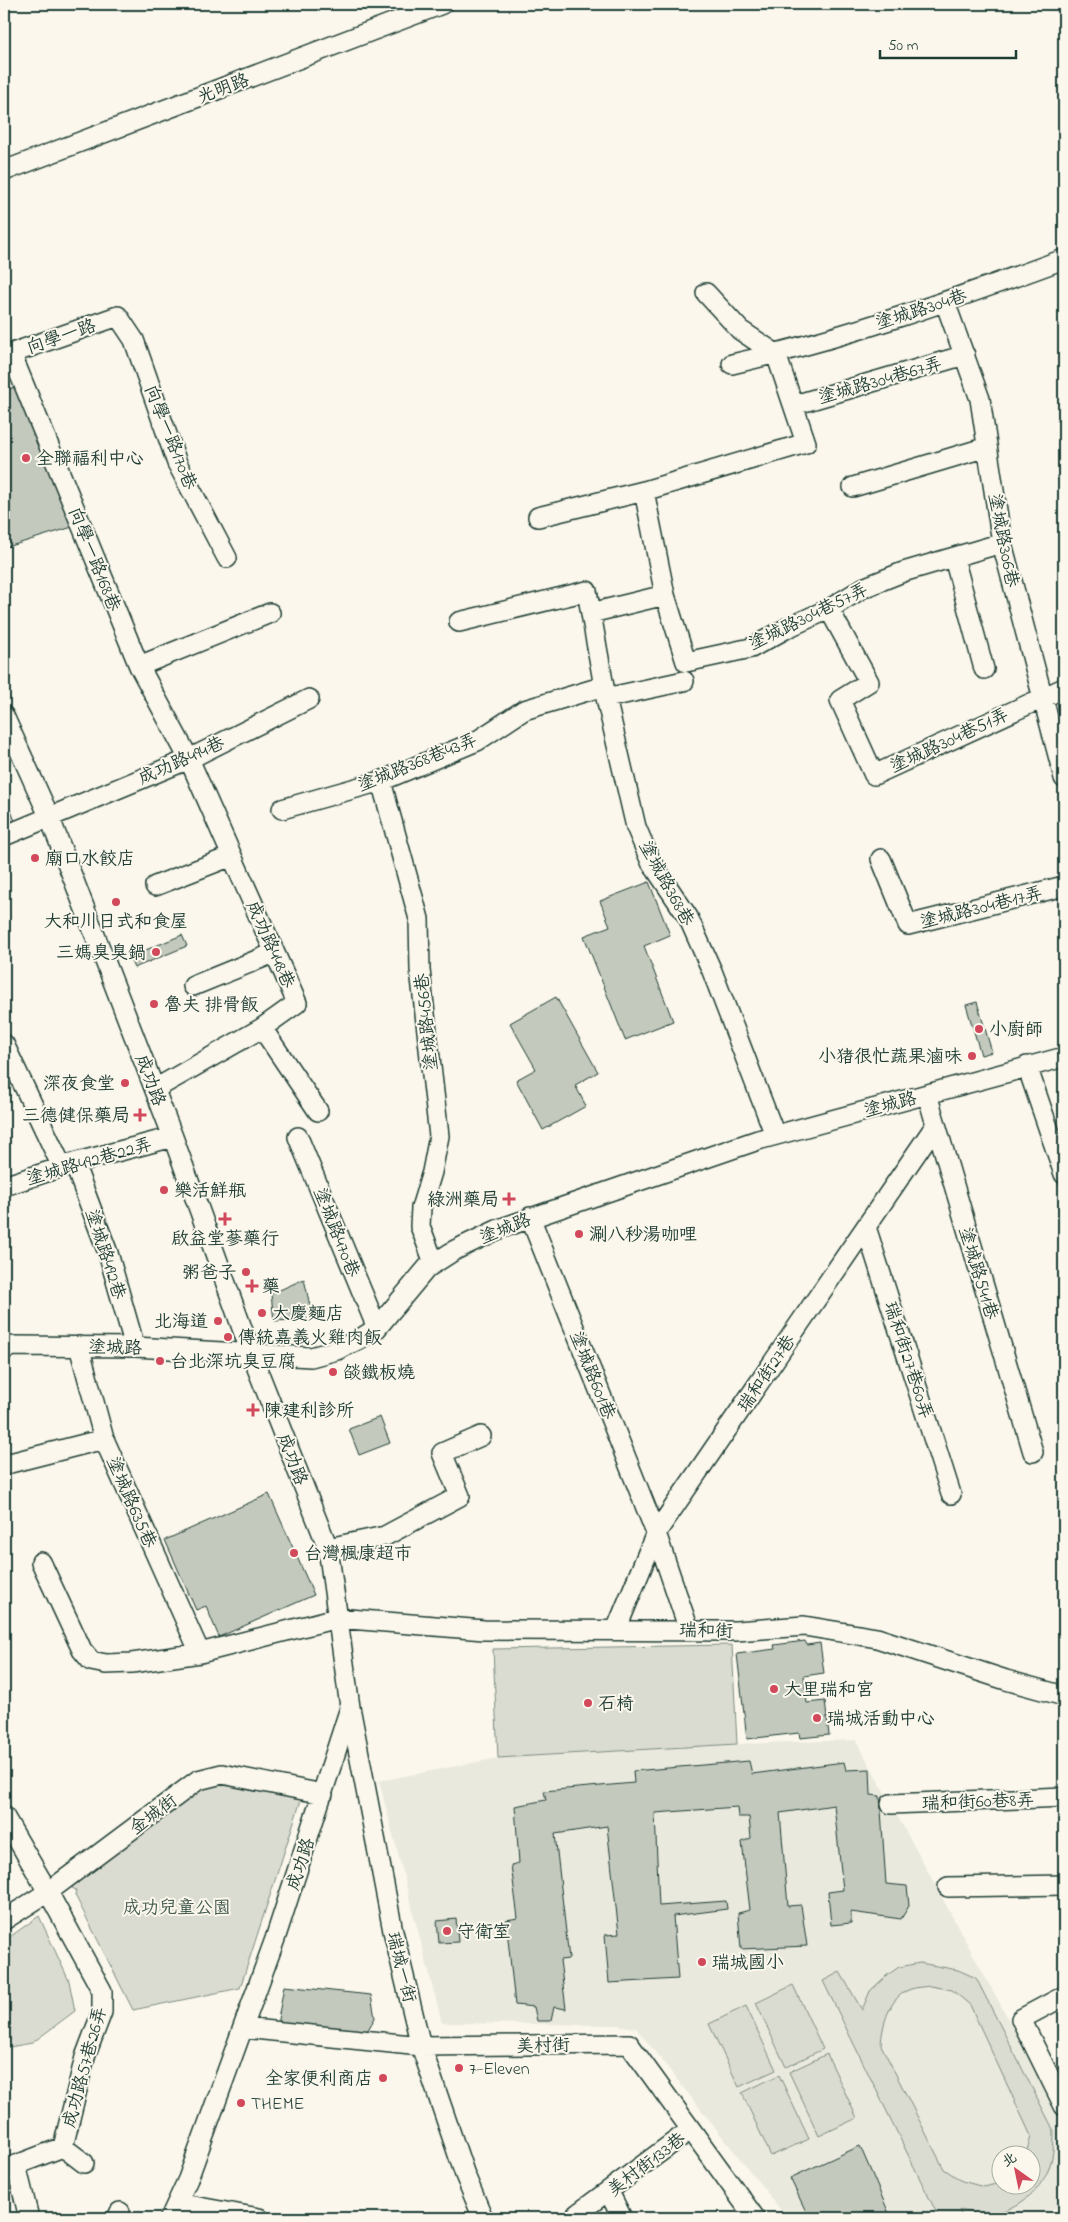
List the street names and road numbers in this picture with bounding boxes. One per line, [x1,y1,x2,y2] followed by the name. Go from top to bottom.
[194,68,254,112] street label: 光明路
[873,284,971,338] street label: 塗城路304巷
[23,314,100,362] street label: 向學一路
[815,352,946,412] street label: 塗城路304巷67弄
[136,381,202,494] street label: 向學一路170巷
[980,491,1024,590] street label: 塗城路306巷
[60,504,126,616] street label: 向學一路168巷
[745,578,873,658] street label: 塗城路304巷57弄
[886,703,1014,781] street label: 塗城路304巷51弄
[354,728,481,800] street label: 塗城路368巷43弄
[134,731,229,792] street label: 成功路494巷
[631,837,699,931] street label: 塗城路368巷
[917,881,1046,937] street label: 塗城路304巷17弄
[238,897,300,993] street label: 成功路448巷
[410,972,446,1072] street label: 塗城路456巷
[127,1051,171,1111] street label: 成功路
[861,1086,920,1125] street label: 塗城路
[24,1133,155,1193] street label: 塗城路492巷22弄
[305,1184,365,1281] street label: 塗城路470巷
[77,1206,131,1303] street label: 塗城路492巷
[476,1208,536,1252] street label: 塗城路
[951,1224,1003,1323] street label: 塗城路541巷
[876,1299,938,1423] street label: 瑞和街27巷60弄
[562,1328,621,1424] street label: 塗城路601巷
[732,1330,803,1418] street label: 瑞和街27巷
[88,1336,142,1362] street label: 塗城路
[269,1430,313,1490] street label: 成功路
[98,1453,162,1553] street label: 塗城路635巷
[679,1619,733,1645] street label: 瑞和街
[921,1788,1035,1818] street label: 瑞和街60巷8弄
[125,1789,184,1842] street label: 金城街
[281,1835,323,1894] street label: 成功路
[379,1929,421,2006] street label: 瑞城一街
[57,2004,115,2131] street label: 成功路57巷26弄
[516,2034,570,2060] street label: 美村街
[602,2127,692,2204] street label: 美村街133巷

